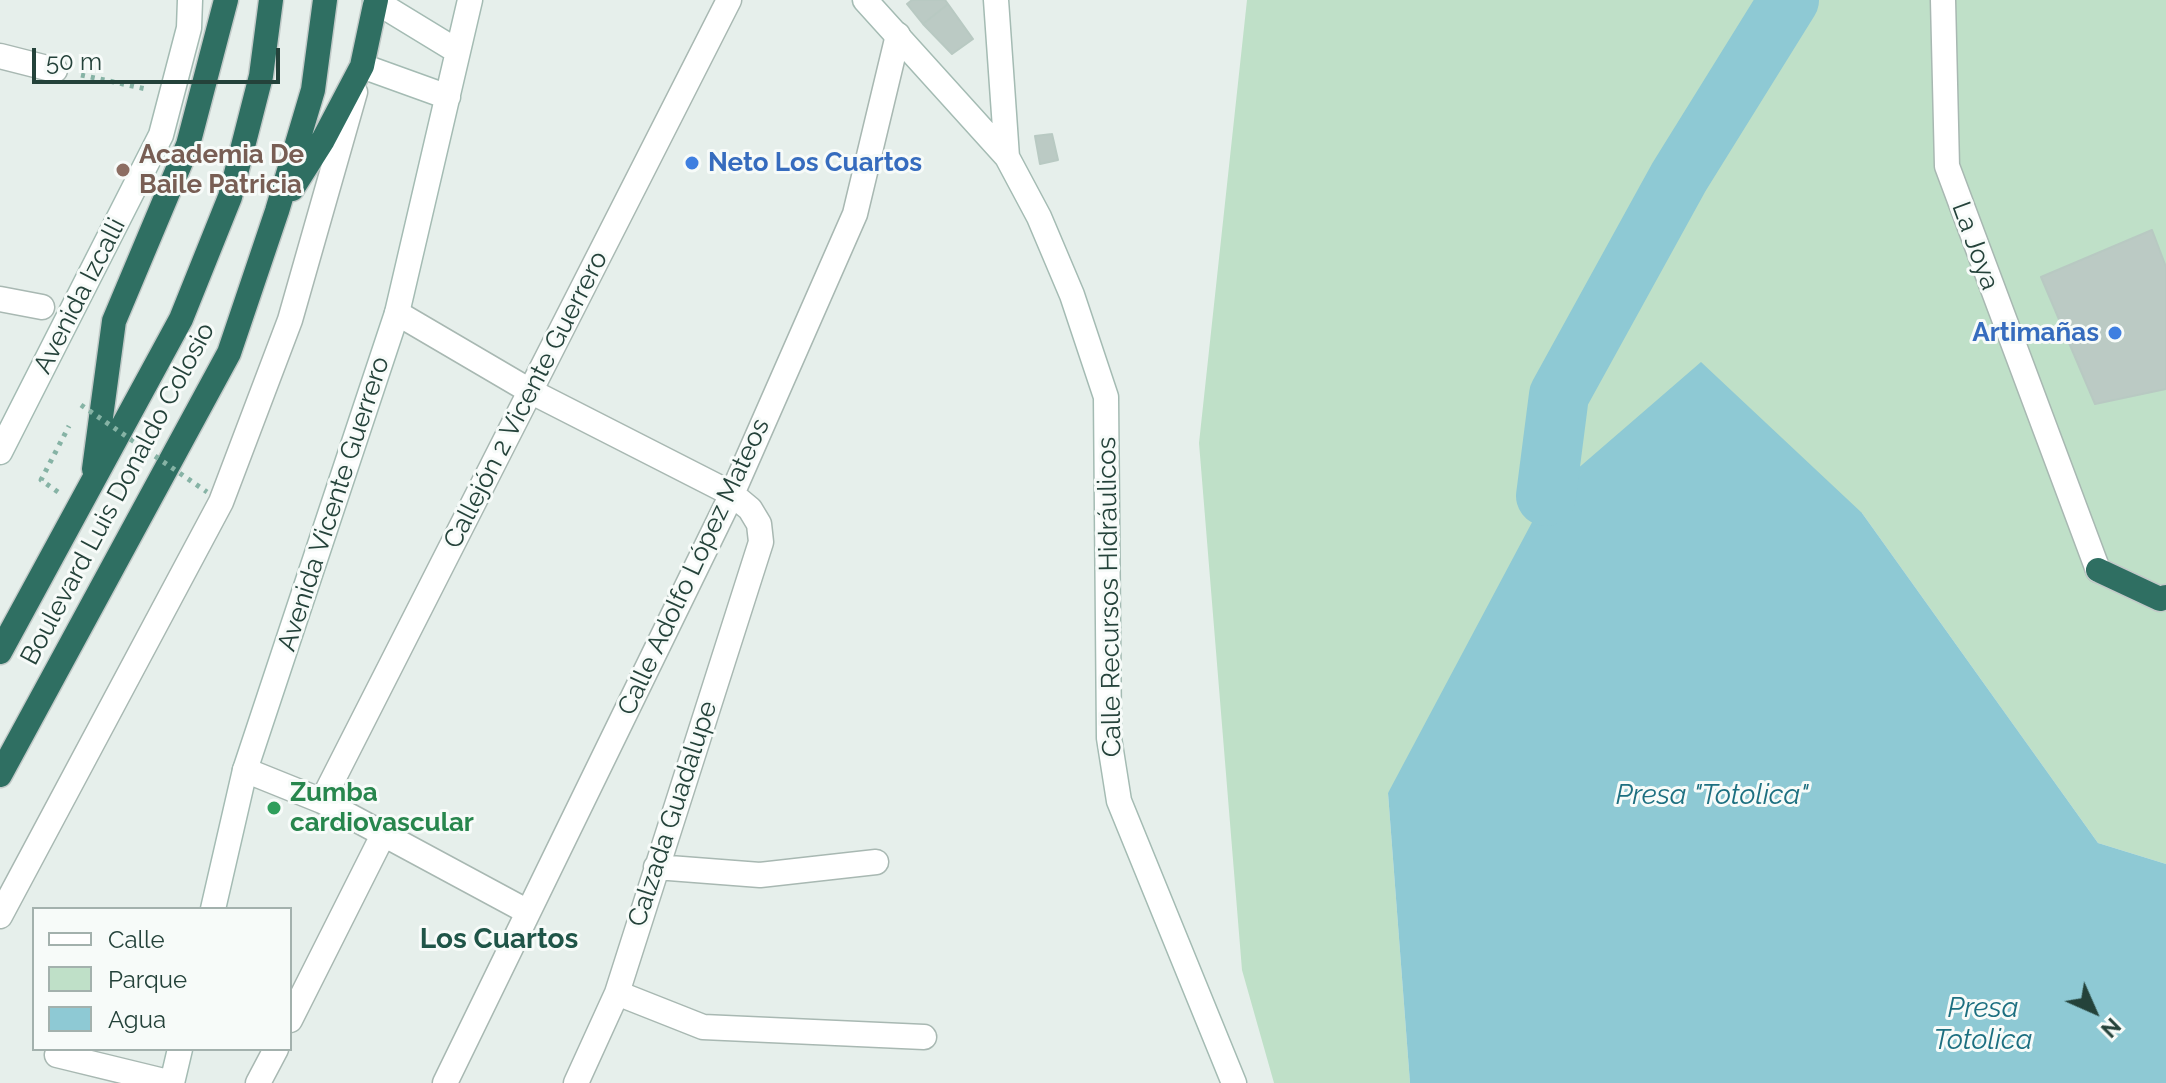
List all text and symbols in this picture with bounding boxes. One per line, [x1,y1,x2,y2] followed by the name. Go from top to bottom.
[36,32,284,82] scale bar
[46,47,102,76] text: 50 m
[139,139,304,200] place label: Academia De Baile Patricia
[708,147,922,179] place label: Neto Los Cuartos
[683,154,701,172] marker: Neto Los Cuartos
[114,161,132,179] marker: Academia De Baile Patricia
[1945,198,2005,294] street label: La Joya
[27,213,133,379] street label: Avenida Izcalli
[437,246,615,554] street label: Callejón 2 Vicente Guerrero
[1972,317,2099,349] place label: Artimañas
[14,318,222,670] street label: Boulevard Luis Donaldo Colosio
[2106,324,2124,342] marker: Artimañas
[272,353,396,655] street label: Avenida Vicente Guerrero
[611,414,777,720] street label: Calle Adolfo López Mateos
[1092,436,1128,758] street label: Calle Recursos Hidráulicos
[622,697,724,931] street label: Calzada Guadalupe
[290,777,474,838] place label: Zumba cardiovascular
[1616,779,1808,813] water label: Presa "Totolica"
[265,799,283,817] marker: Zumba cardiovascular
[32,907,292,1051] legend
[420,923,578,957] district label: Los Cuartos
[108,925,165,954] text: Calle
[108,965,187,994] text: Parque
[2054,971,2134,1051] north arrow
[1934,992,2032,1058] water label: Presa Totolica
[108,1005,166,1034] text: Agua
[2096,1013,2126,1043] text: N

